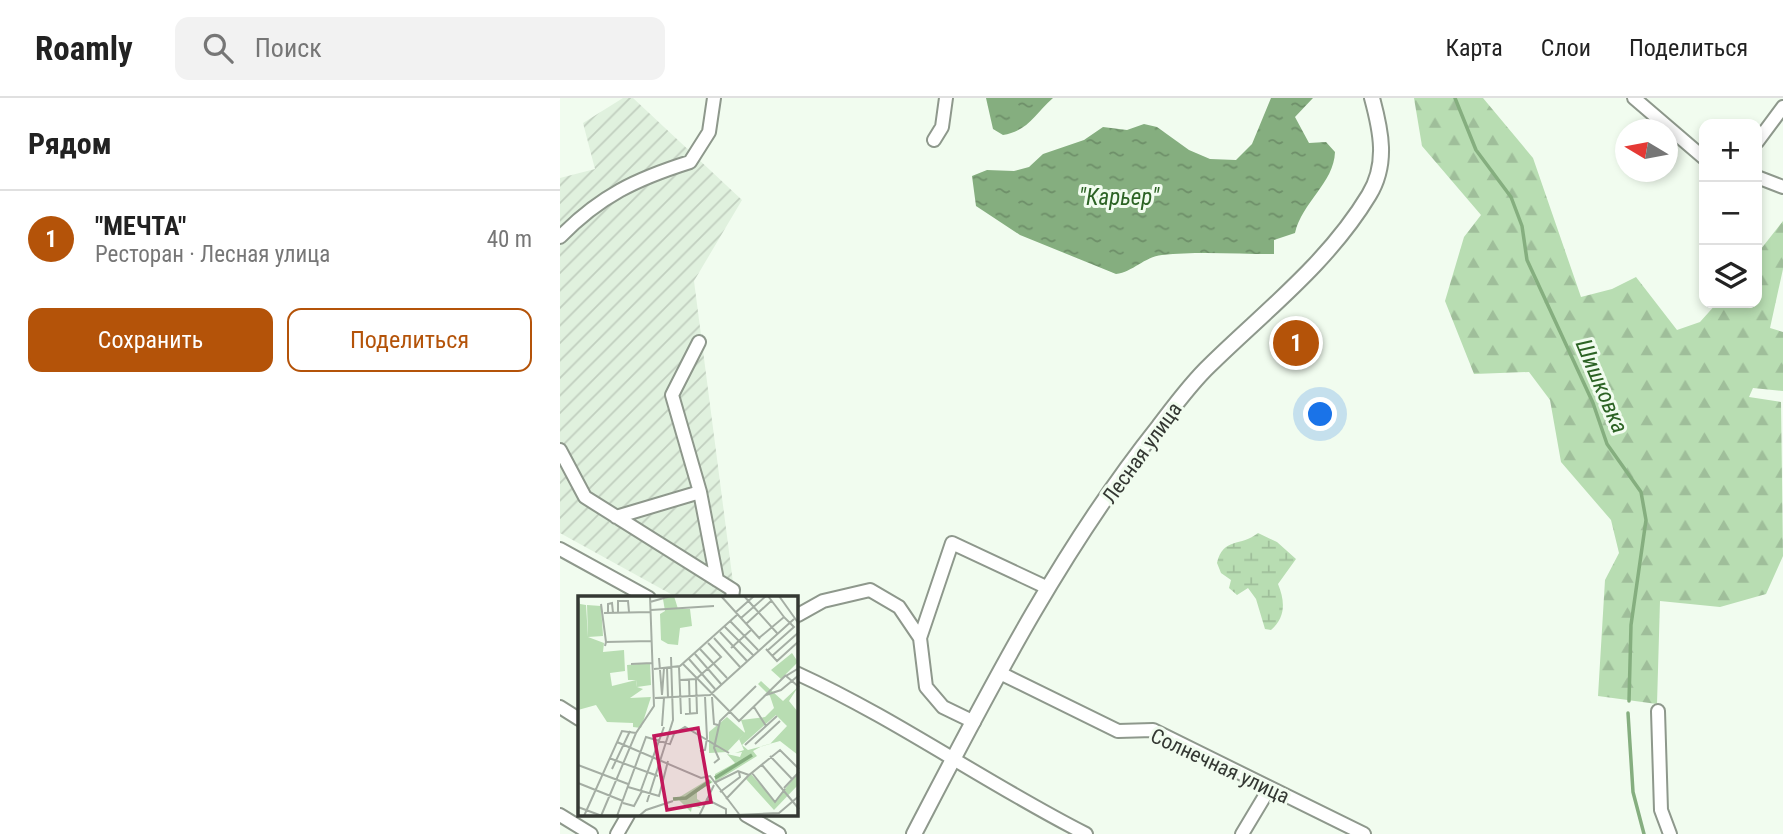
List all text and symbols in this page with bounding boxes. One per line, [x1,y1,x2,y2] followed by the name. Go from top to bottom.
[175,17,665,80] search box
[35,29,133,68] text: Roamly
[199,29,237,67] icon: search
[255,33,322,63] text: Поиск
[1445,34,1503,62] text: Карта
[1541,34,1591,62] text: Слои
[1629,34,1748,62] text: Поделиться
[1615,119,1678,182] north arrow
[1699,119,1762,308] map controls
[1699,119,1762,182] button: +
[28,126,112,161] text: Рядом
[1699,182,1762,245] button: −
[1079,184,1160,211] water label: "Карьер"
[95,211,186,241] text: "МЕЧТА"
[45,226,57,253] text: 1
[487,226,532,253] text: 40 m
[95,241,330,268] text: Ресторан · Лесная улица
[1699,245,1762,308] button: layers
[28,308,273,372] button: Сохранить
[287,308,532,372] button: Поделиться
[1273,317,1319,369] pin: 1
[1570,335,1633,437] water label: Шишковка
[1303,397,1337,431] your location
[1097,398,1187,508] street label: Лесная улица
[578,596,798,816] inset map
[1147,723,1293,809] street label: Солнечная улица

